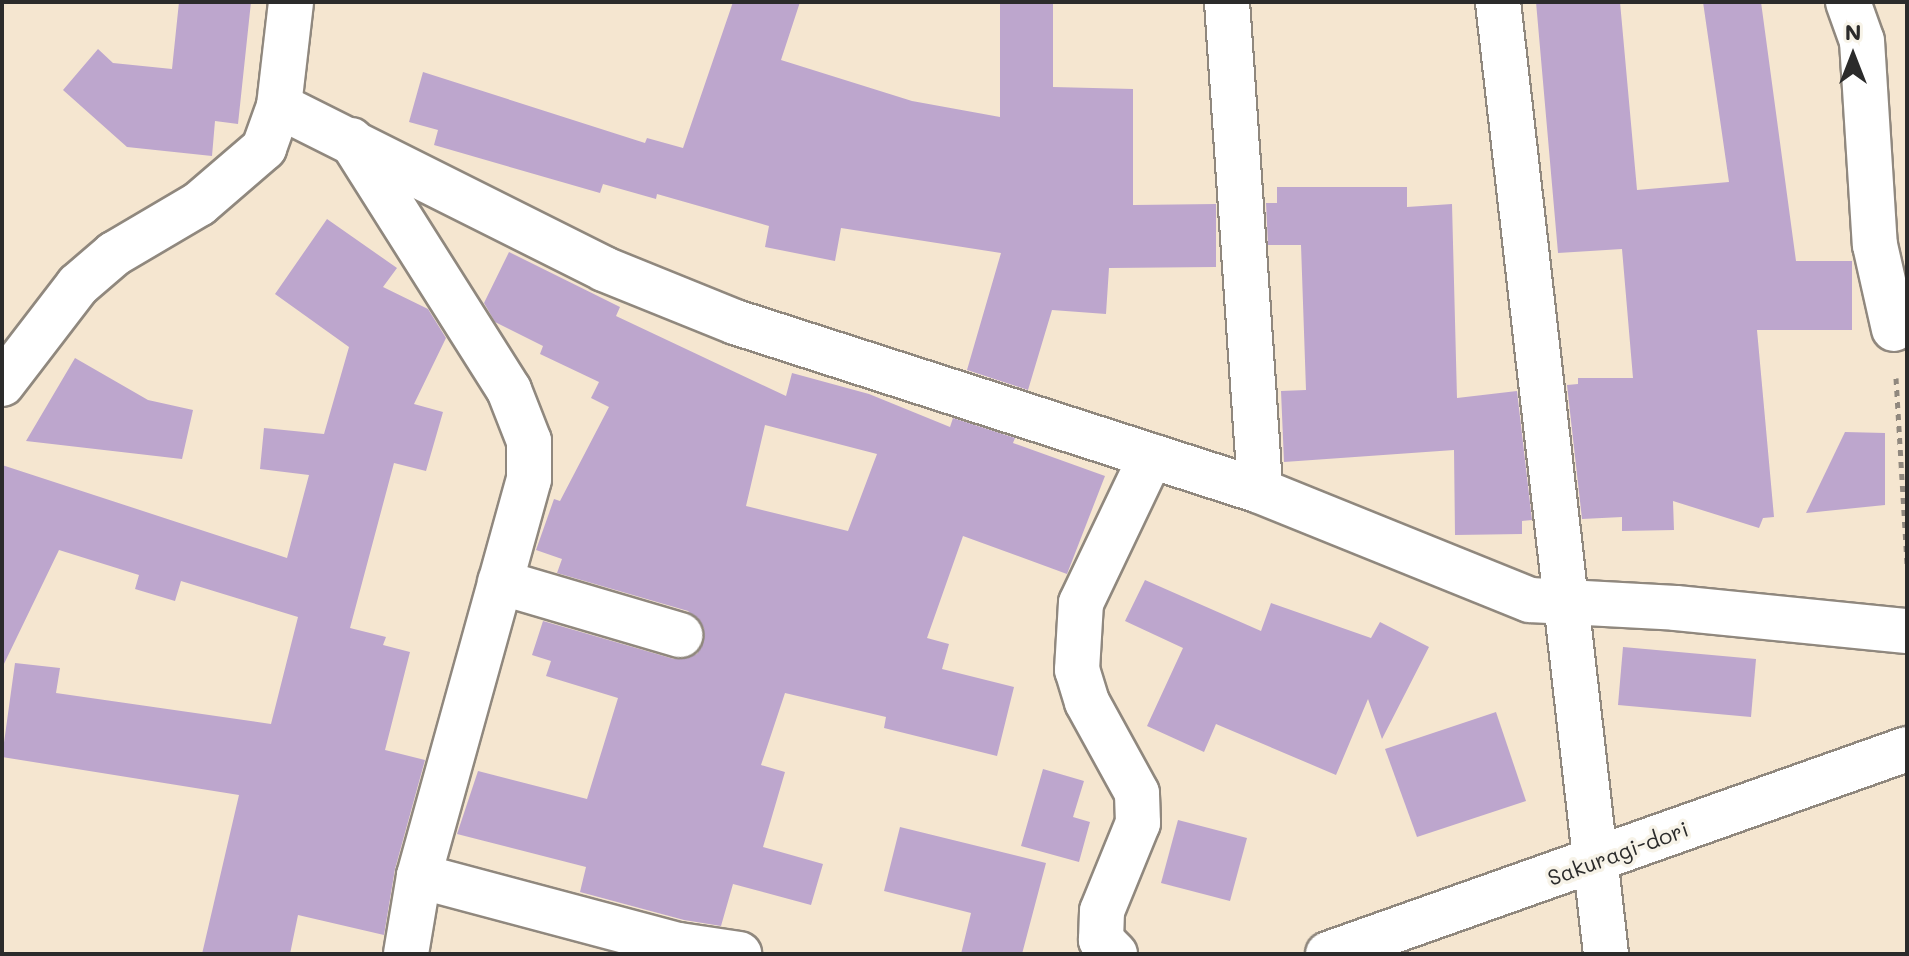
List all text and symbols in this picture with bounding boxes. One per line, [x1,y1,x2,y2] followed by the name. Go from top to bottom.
[1813,16,1893,96] north arrow
[1845,17,1861,46] text: N
[1544,815,1692,891] street label: Sakuragi-dori

